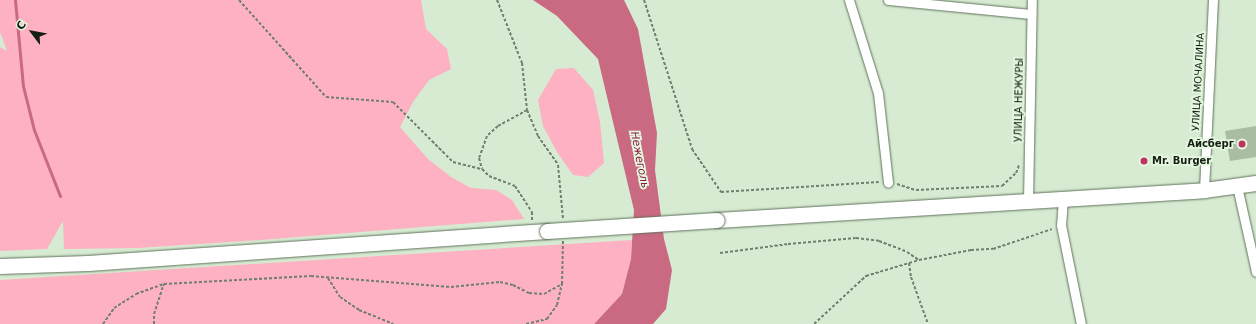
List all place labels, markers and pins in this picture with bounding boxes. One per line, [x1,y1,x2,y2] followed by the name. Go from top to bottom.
[1187,138,1234,150] place label: Айсберг
[1237,139,1247,149] marker: Айсберг
[1152,155,1211,167] place label: Mr. Burger
[1139,156,1149,166] marker: Mr. Burger

